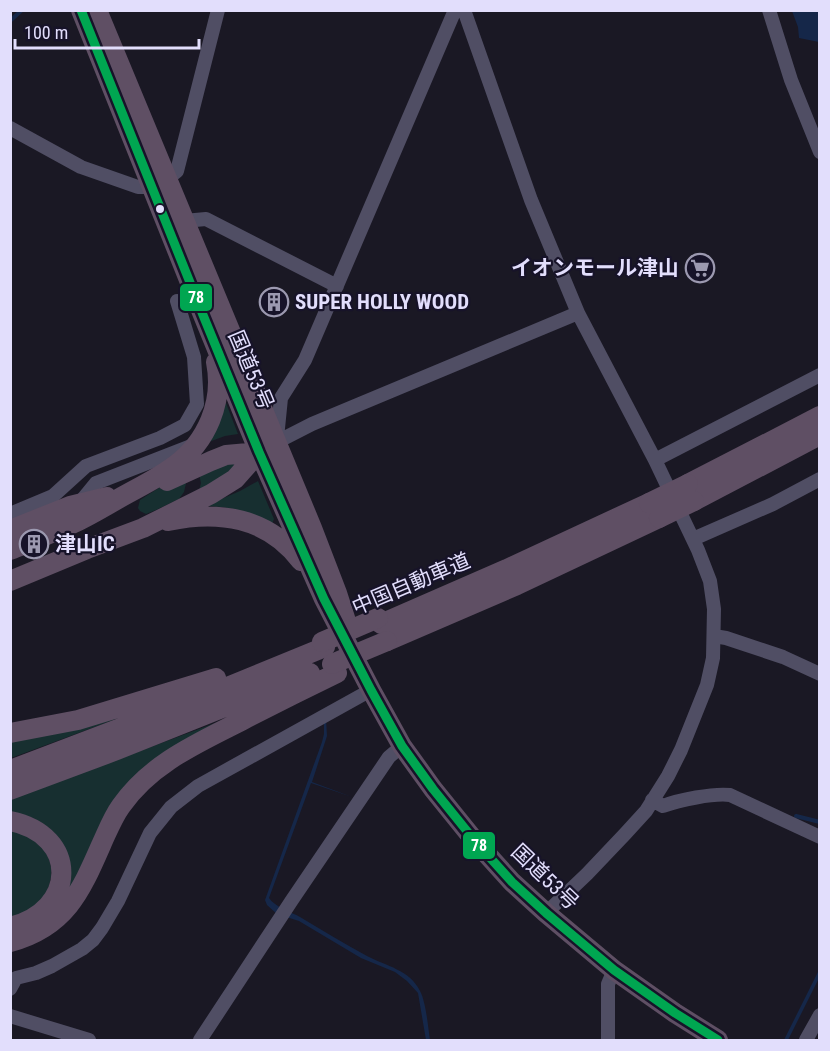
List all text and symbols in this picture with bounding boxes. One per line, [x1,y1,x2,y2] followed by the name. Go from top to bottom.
[15,12,200,50] scale bar
[24,22,68,43] text: 100 m
[154,203,166,215] unlabelled marker
[684,252,716,284] supermarket icon: イオンモール津山
[511,256,679,280] place label: イオンモール津山
[179,283,213,312] line badge: 78
[258,286,290,318] building icon: SUPER HOLLY WOOD
[188,288,204,307] text: 78
[295,290,469,314] place label: SUPER HOLLY WOOD
[224,327,278,413] street label: 国道53号
[18,528,50,560] building icon: 津山IC
[55,532,115,556] place label: 津山IC
[348,548,474,620] street label: 中国自動車道
[462,831,496,860] line badge: 78
[471,836,487,855] text: 78
[507,839,583,915] street label: 国道53号

